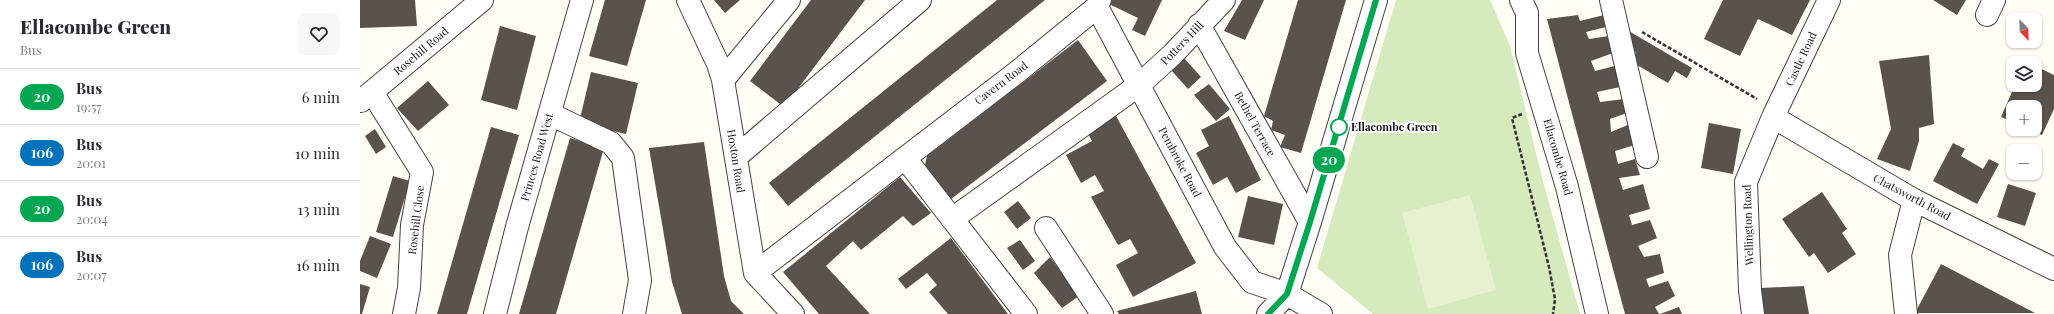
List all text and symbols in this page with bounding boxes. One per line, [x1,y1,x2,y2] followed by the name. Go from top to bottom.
[2006,12,2042,48] north arrow
[2006,12,2042,180] map controls
[20,13,171,39] text: Ellacombe Green
[298,13,340,55] button: heart
[1157,17,1206,68] street label: Potters Hill
[390,23,452,78] street label: Rosehill Road
[1781,29,1820,88] street label: Castle Road
[20,41,41,58] text: Bus
[2006,56,2042,92] button: layers
[971,57,1031,108] street label: Cavern Road
[76,78,102,98] text: Bus
[34,87,50,106] text: 20
[302,87,340,107] text: 6 min
[1231,89,1280,159] street label: Bethel Terrace
[76,98,102,115] text: 19:57
[2006,100,2042,136] button: +
[517,111,556,203] street label: Princes Road West
[1540,117,1577,198] street label: Ellacombe Road
[1330,118,1348,136] marker: Ellacombe Green
[1351,119,1438,134] place label: Ellacombe Green
[1156,124,1206,200] street label: Pembroke Road
[724,128,749,194] street label: Hoxton Road
[76,134,102,154] text: Bus
[31,143,53,162] text: 106
[295,143,340,163] text: 10 min
[2006,144,2042,180] button: −
[1311,147,1347,173] line badge: 20
[1321,150,1337,169] text: 20
[76,154,106,171] text: 20:01
[1871,170,1954,224] street label: Chatsworth Road
[404,184,427,255] street label: Rosehill Close
[1739,184,1756,267] street label: Wellington Road
[76,190,102,210] text: Bus
[34,199,50,218] text: 20
[298,199,340,219] text: 13 min
[76,210,108,227] text: 20:04
[76,246,102,266] text: Bus
[31,255,53,274] text: 106
[296,255,340,275] text: 16 min
[76,266,107,283] text: 20:07

